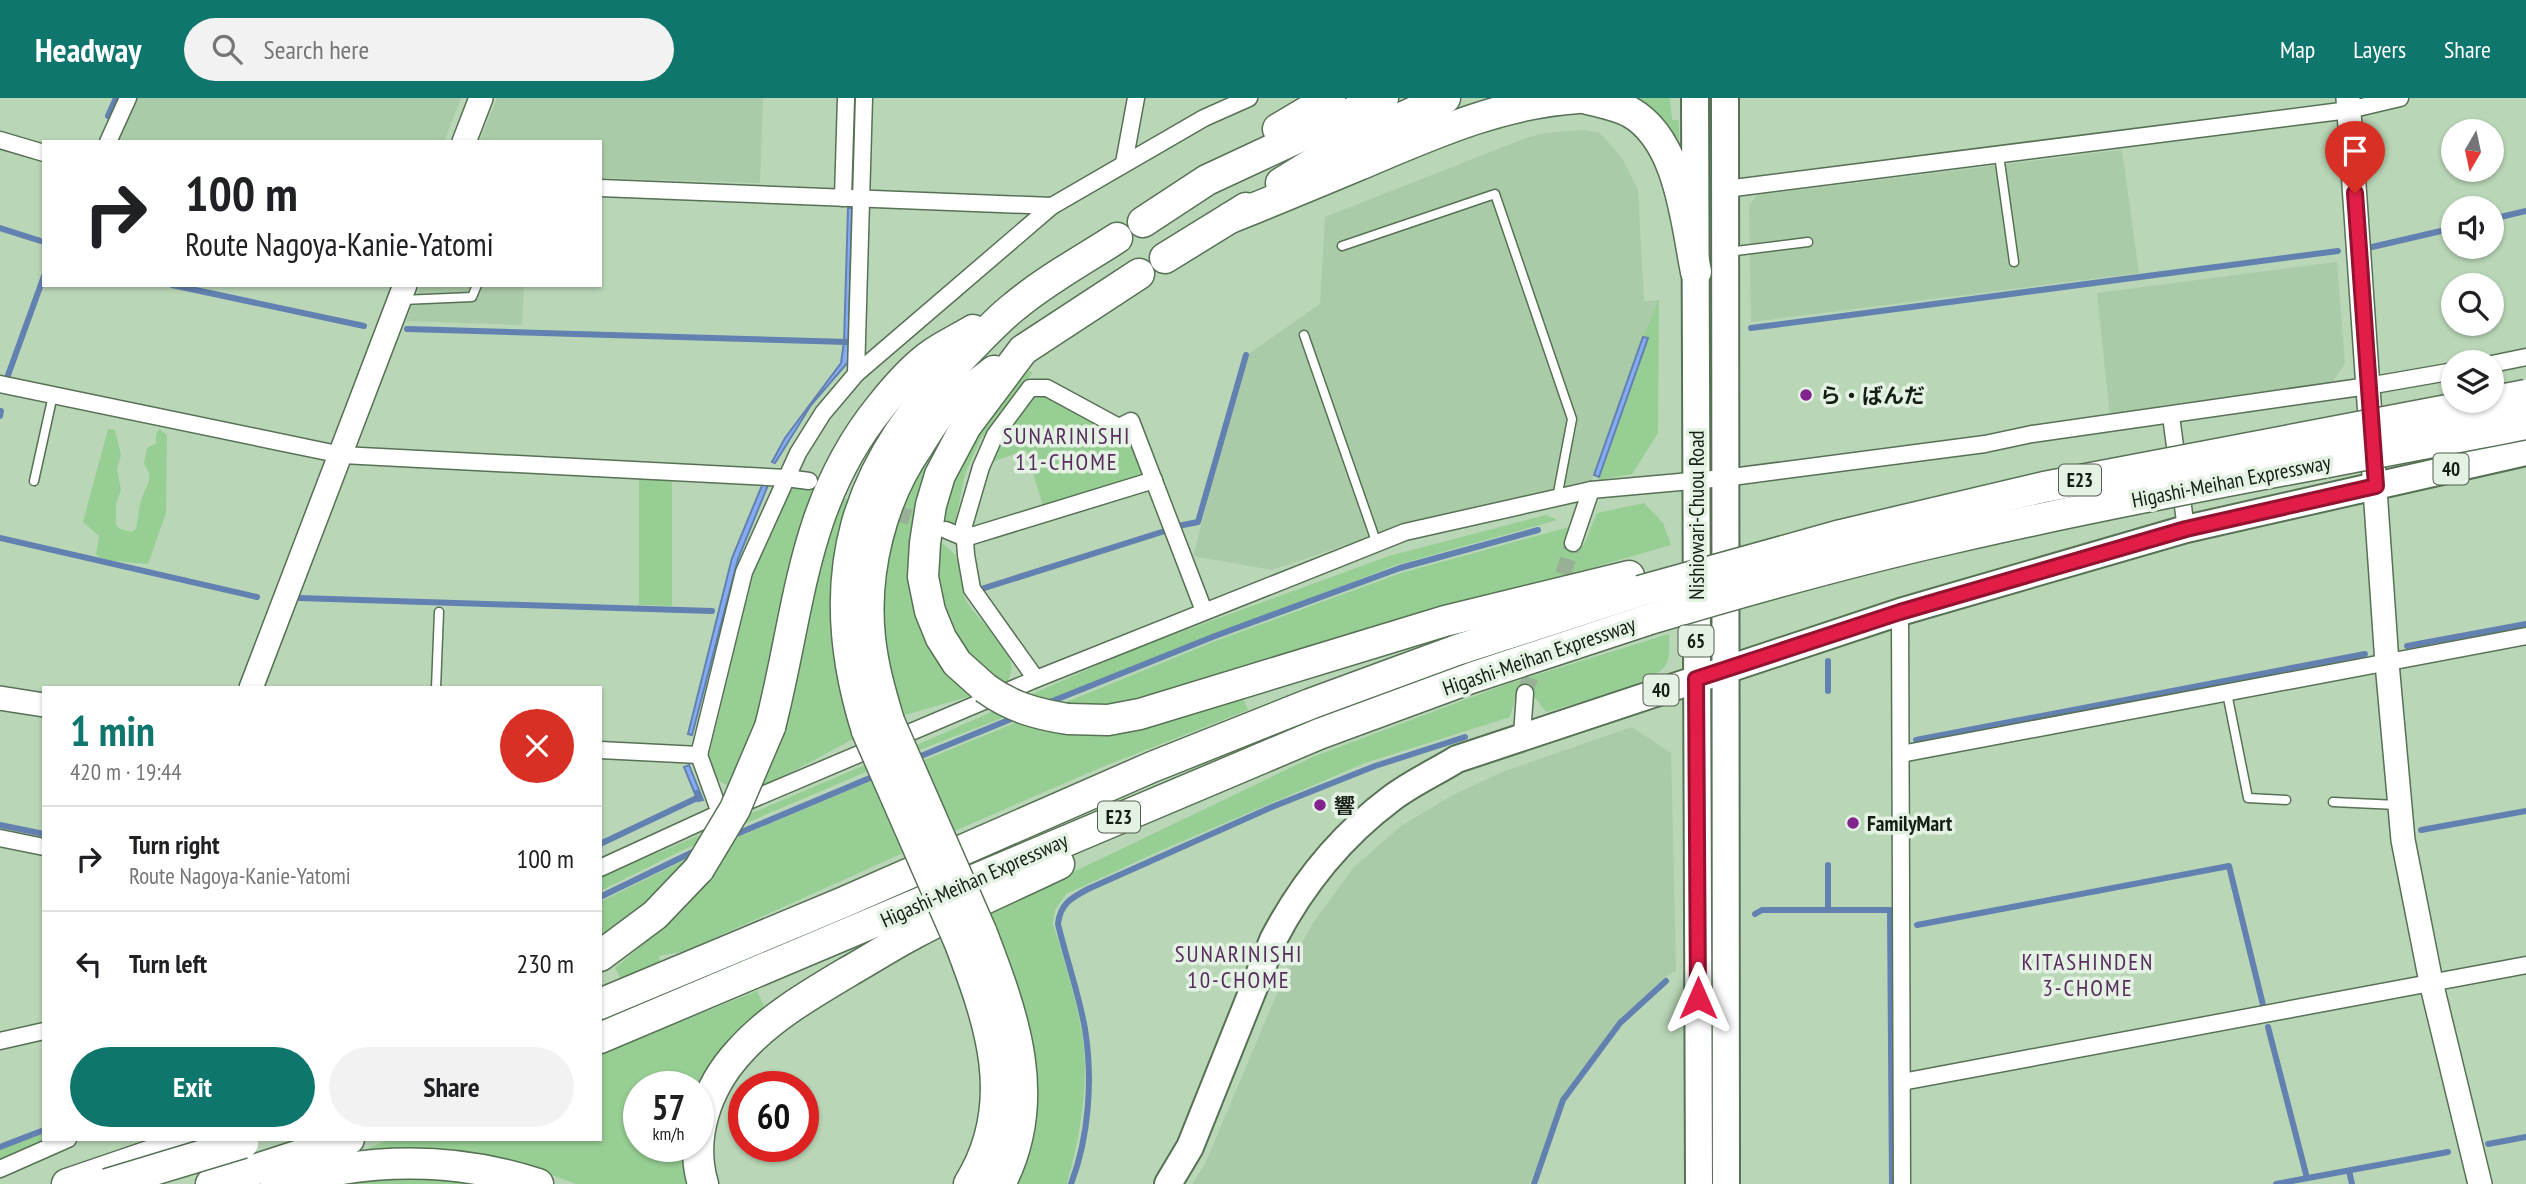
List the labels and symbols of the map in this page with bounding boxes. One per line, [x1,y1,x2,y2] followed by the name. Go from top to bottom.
[2441,119,2504,182] north arrow
[2325,121,2385,193] pin
[1820,382,1925,409] place label: ら・ばんだ
[1798,387,1814,403] marker: ら・ばんだ
[1003,421,1131,476] district label: SUNARINISHI 11-CHOME
[1683,430,1710,600] street label: Nishiowari-Chuou Road
[2129,448,2333,514] street label: Higashi-Meihan Expressway
[2434,454,2468,484] road number: 40
[2059,464,2101,496] road number: E23
[1439,610,1639,702] street label: Higashi-Meihan Expressway
[1678,626,1714,656] road number: 65
[1644,674,1678,706] road number: 40
[1334,792,1355,819] place label: 響
[1312,797,1328,813] marker: 響
[1098,802,1140,832] road number: E23
[1867,810,1952,837] place label: FamilyMart
[1845,815,1861,831] marker: FamilyMart
[876,826,1072,933] street label: Higashi-Meihan Expressway
[1175,939,1303,994] district label: SUNARINISHI 10-CHOME
[2022,947,2154,1002] district label: KITASHINDEN 3-CHOME
[1661,961,1735,1035] position arrow
[728,1071,819,1162] speed limit sign: 60

